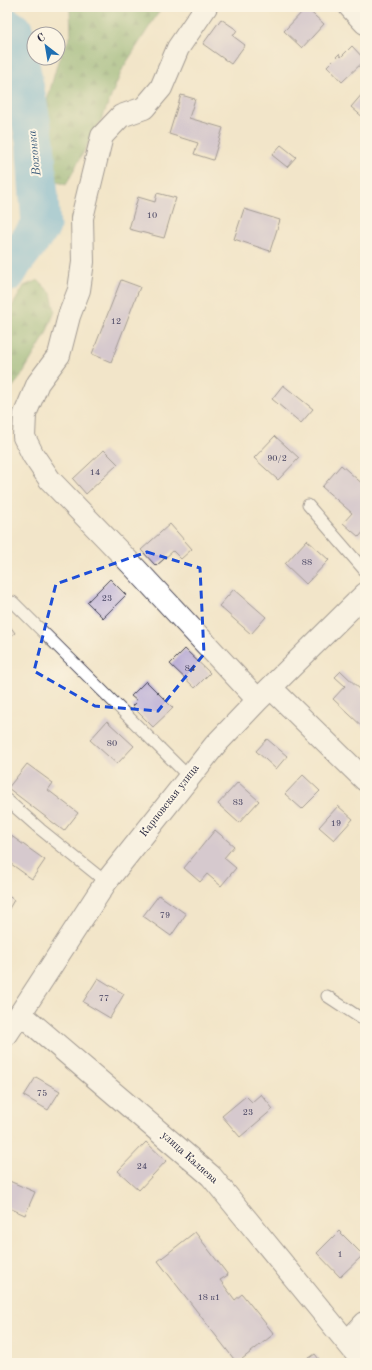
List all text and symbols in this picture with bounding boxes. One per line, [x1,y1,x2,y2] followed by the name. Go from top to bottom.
[26,26,66,66] north arrow
[36,32,48,45] text: С
[27,129,43,177] water label: Вохонка
[147,211,157,220] house number: 10
[111,317,121,326] house number: 12
[267,454,287,463] house number: 90/2
[90,468,100,477] house number: 14
[302,558,312,567] house number: 88
[102,594,112,603] house number: 23
[185,664,195,673] house number: 84
[107,739,117,748] house number: 80
[138,762,202,839] street label: Карповская улица
[233,798,243,807] house number: 83
[331,819,341,828] house number: 19
[160,911,170,920] house number: 79
[99,994,109,1003] house number: 77
[37,1089,47,1098] house number: 75
[243,1108,253,1117] house number: 23
[159,1130,220,1186] street label: улица Каляева
[137,1162,147,1171] house number: 24
[337,1250,343,1259] house number: 1
[198,1293,220,1302] house number: 18 к1

